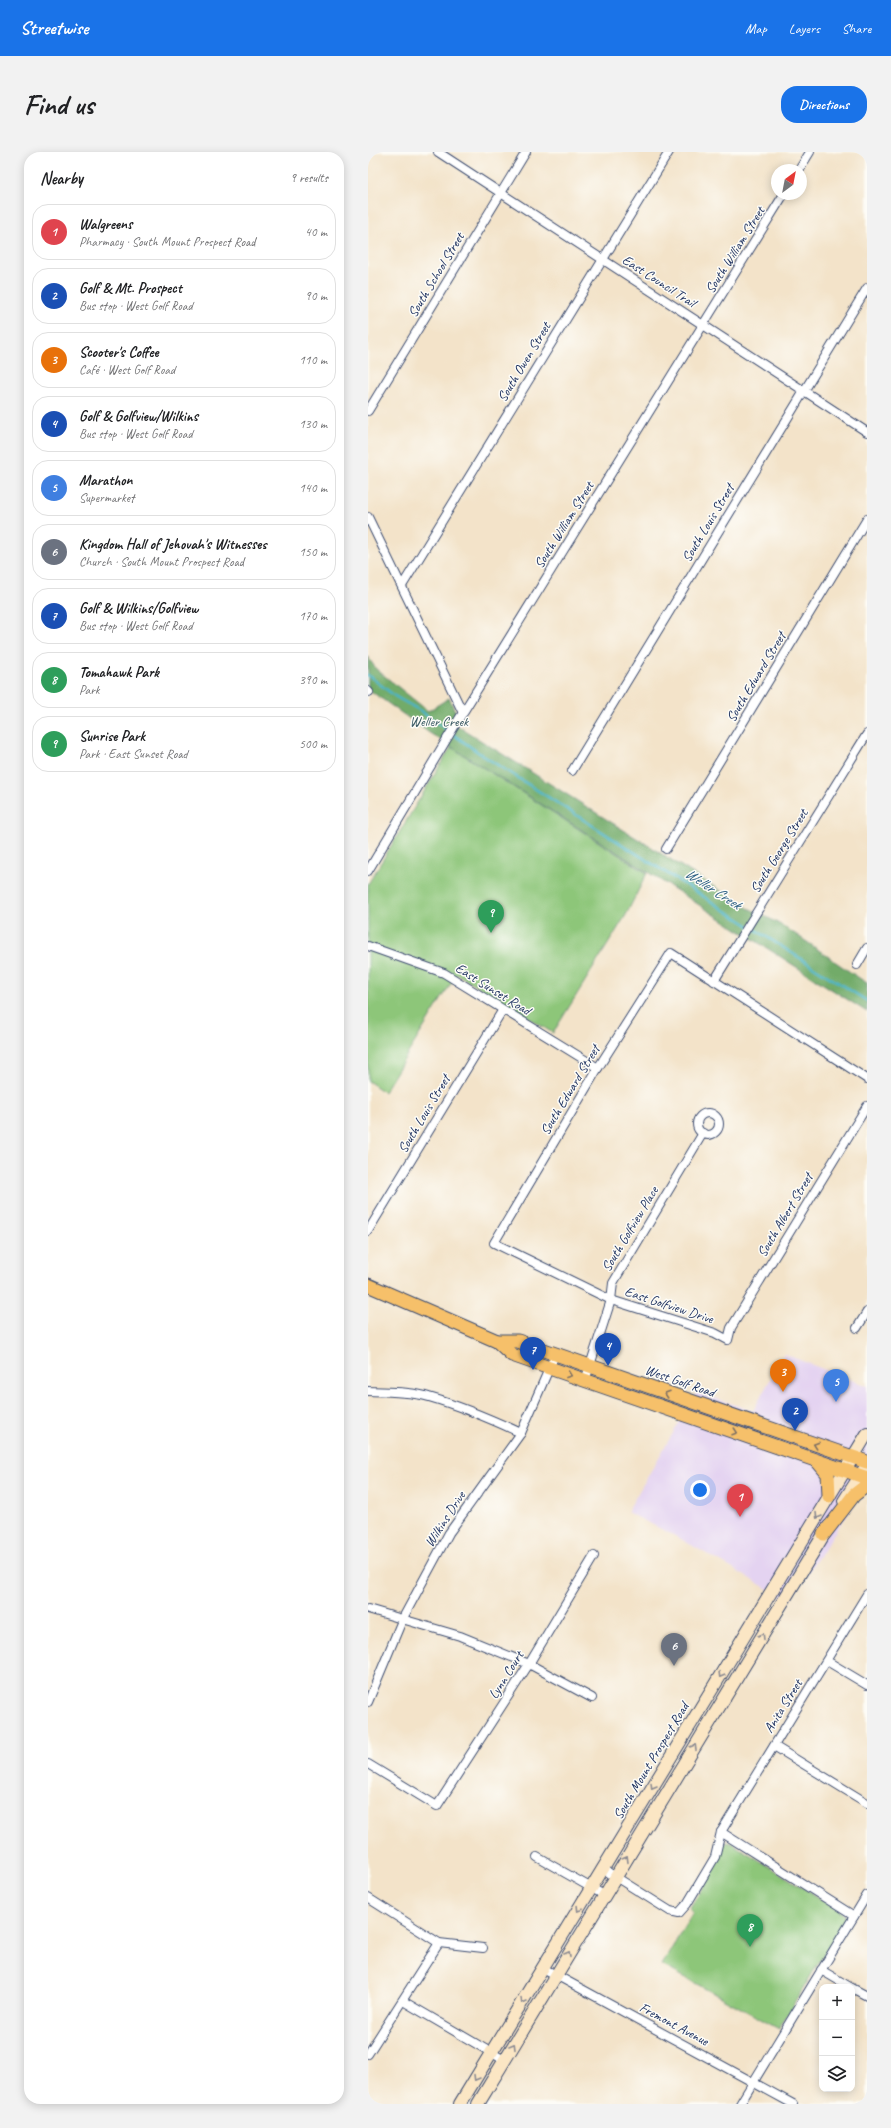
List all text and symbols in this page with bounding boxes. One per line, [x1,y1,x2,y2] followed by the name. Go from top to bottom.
[20,16,88,40] text: Streetwise
[745,20,767,37] text: Map
[789,20,820,37] text: Layers
[842,20,871,37] text: Share
[781,86,867,123] button: Directions
[24,87,94,122] text: Find us
[771,164,807,200] north arrow
[40,168,83,189] text: Nearby
[290,170,328,186] text: 9 results
[702,202,769,296] street label: South William Street
[79,215,132,234] text: Walgreens
[51,224,57,240] text: 1
[305,224,327,240] text: 40 m
[404,229,469,320] street label: South School Street
[79,234,255,250] text: Pharmacy · South Mount Prospect Road
[619,251,701,312] street label: East Council Trail
[79,279,182,298] text: Golf & Mt. Prospect
[51,288,57,304] text: 2
[305,288,327,304] text: 90 m
[79,298,193,314] text: Bus stop · West Golf Road
[494,318,555,405] street label: South Owen Street
[79,343,159,362] text: Scooter's Coffee
[51,352,57,368] text: 3
[299,352,327,368] text: 110 m
[79,362,175,378] text: Café · West Golf Road
[79,407,198,426] text: Golf & Golfview/Wilkins
[51,416,57,432] text: 4
[299,416,327,432] text: 130 m
[79,426,193,442] text: Bus stop · West Golf Road
[79,471,132,490] text: Marathon
[531,477,598,571] street label: South William Street
[678,479,739,565] street label: South Louis Street
[51,480,57,496] text: 5
[299,480,327,496] text: 140 m
[79,490,134,506] text: Supermarket
[79,535,266,554] text: Kingdom Hall of Jehovah's Witnesses
[51,544,57,560] text: 6
[299,544,327,560] text: 150 m
[79,554,244,570] text: Church · South Mount Prospect Road
[79,599,198,618] text: Golf & Wilkins/Golfview
[51,608,57,624] text: 7
[299,608,327,624] text: 170 m
[79,618,193,634] text: Bus stop · West Golf Road
[722,627,791,725] street label: South Edward Street
[79,663,159,682] text: Tomahawk Park
[51,672,57,688] text: 8
[299,672,327,688] text: 390 m
[79,682,100,698] text: Park
[410,713,469,730] park label: Weller Creek
[79,727,145,746] text: Sunrise Park
[51,736,57,752] text: 9
[299,736,327,752] text: 500 m
[79,746,188,762] text: Park · East Sunset Road
[746,805,812,896] street label: South George Street
[682,864,747,915] water label: Weller Creek
[478,900,504,933] pin: 9
[452,959,536,1020] street label: East Sunset Road
[536,1040,605,1138] street label: South Edward Street
[394,1070,455,1156] street label: South Louis Street
[753,1168,818,1260] street label: South Albert Street
[598,1182,663,1275] street label: South Golfview Place
[623,1283,717,1328] street label: East Golfview Drive
[595,1333,621,1366] pin: 4
[520,1337,546,1370] pin: 7
[770,1359,796,1392] pin: 3
[643,1361,719,1402] street label: West Golf Road
[823,1369,849,1402] pin: 5
[566,1371,573,1379] one-way arrow
[664,1390,671,1399] one-way arrow
[782,1398,808,1431] pin: 2
[731,1427,738,1436] one-way arrow
[813,1441,820,1449] one-way arrow
[690,1480,710,1500] your location
[727,1484,753,1517] pin: 1
[421,1487,470,1550] street label: Wilkins Drive
[815,1512,822,1519] one-way arrow
[661,1633,687,1666] pin: 6
[757,1633,764,1640] one-way arrow
[485,1647,528,1702] street label: Lynn Court
[718,1671,726,1678] one-way arrow
[760,1675,807,1736] street label: Anita Street
[609,1697,694,1822] street label: South Mount Prospect Road
[689,1744,697,1751] one-way arrow
[651,1782,658,1789] one-way arrow
[622,1856,629,1863] one-way arrow
[576,1905,583,1912] one-way arrow
[737,1914,763,1947] pin: 8
[564,1951,571,1958] one-way arrow
[819,1984,855,2092] map controls
[819,1984,855,2020] button: +
[520,1997,527,2004] one-way arrow
[637,1999,713,2050] street label: Fremont Avenue
[819,2020,855,2056] button: −
[508,2043,516,2050] one-way arrow
[819,2056,855,2092] button: layers
[473,2074,480,2081] one-way arrow

